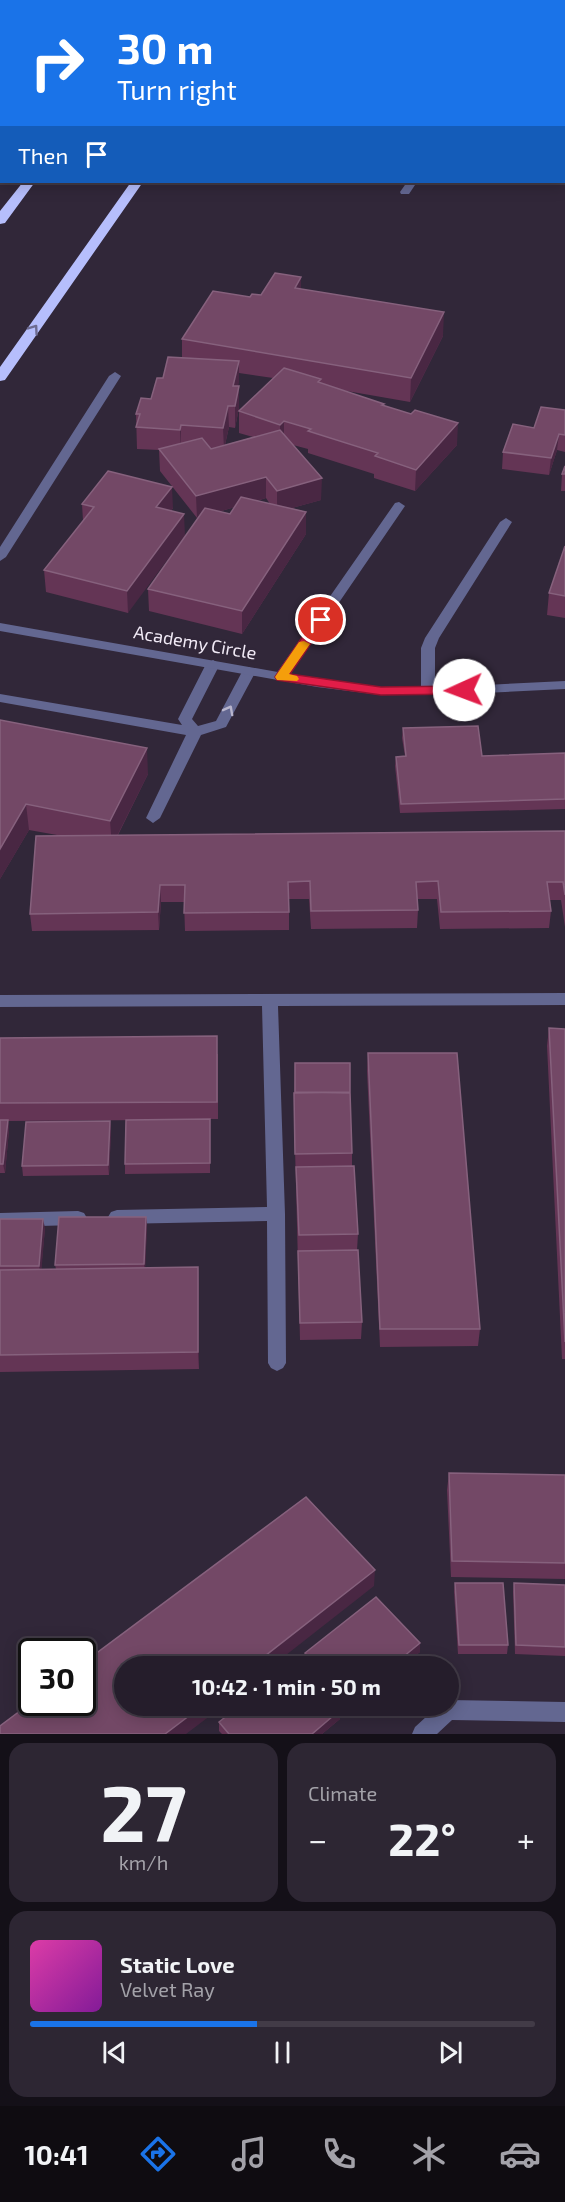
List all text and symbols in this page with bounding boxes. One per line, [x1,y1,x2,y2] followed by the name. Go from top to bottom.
[117,22,213,72] text: 30 m
[18,24,96,102] icon: right
[117,73,237,105] text: Turn right
[80,138,113,171] icon: arrive
[18,142,68,168] text: Then
[27,325,38,336] one-way arrow
[295,594,346,645] pin
[304,603,337,636] icon: arrive
[132,620,258,664] street label: Academy Circle
[432,658,496,722] position arrow
[222,705,233,716] one-way arrow
[18,1638,96,1716] speed limit sign: 30
[192,1673,381,1699] text: 10:42 · 1 min · 50 m
[100,1764,187,1858] text: 27
[308,1781,377,1805] text: Climate
[388,1811,456,1865] text: 22°
[308,1819,327,1859] text: −
[517,1819,535,1859] text: +
[119,1850,168,1874] text: km/h
[120,1951,235,1977] text: Static Love
[120,1977,215,2001] text: Velvet Ray
[98,2036,131,2069] icon: previous
[266,2036,299,2069] icon: pause
[434,2036,467,2069] icon: next
[137,2133,179,2175] icon: directions
[228,2133,270,2175] icon: music
[318,2133,360,2175] icon: phone
[408,2133,450,2175] icon: climate
[499,2133,541,2175] icon: car
[24,2138,89,2170] text: 10:41

